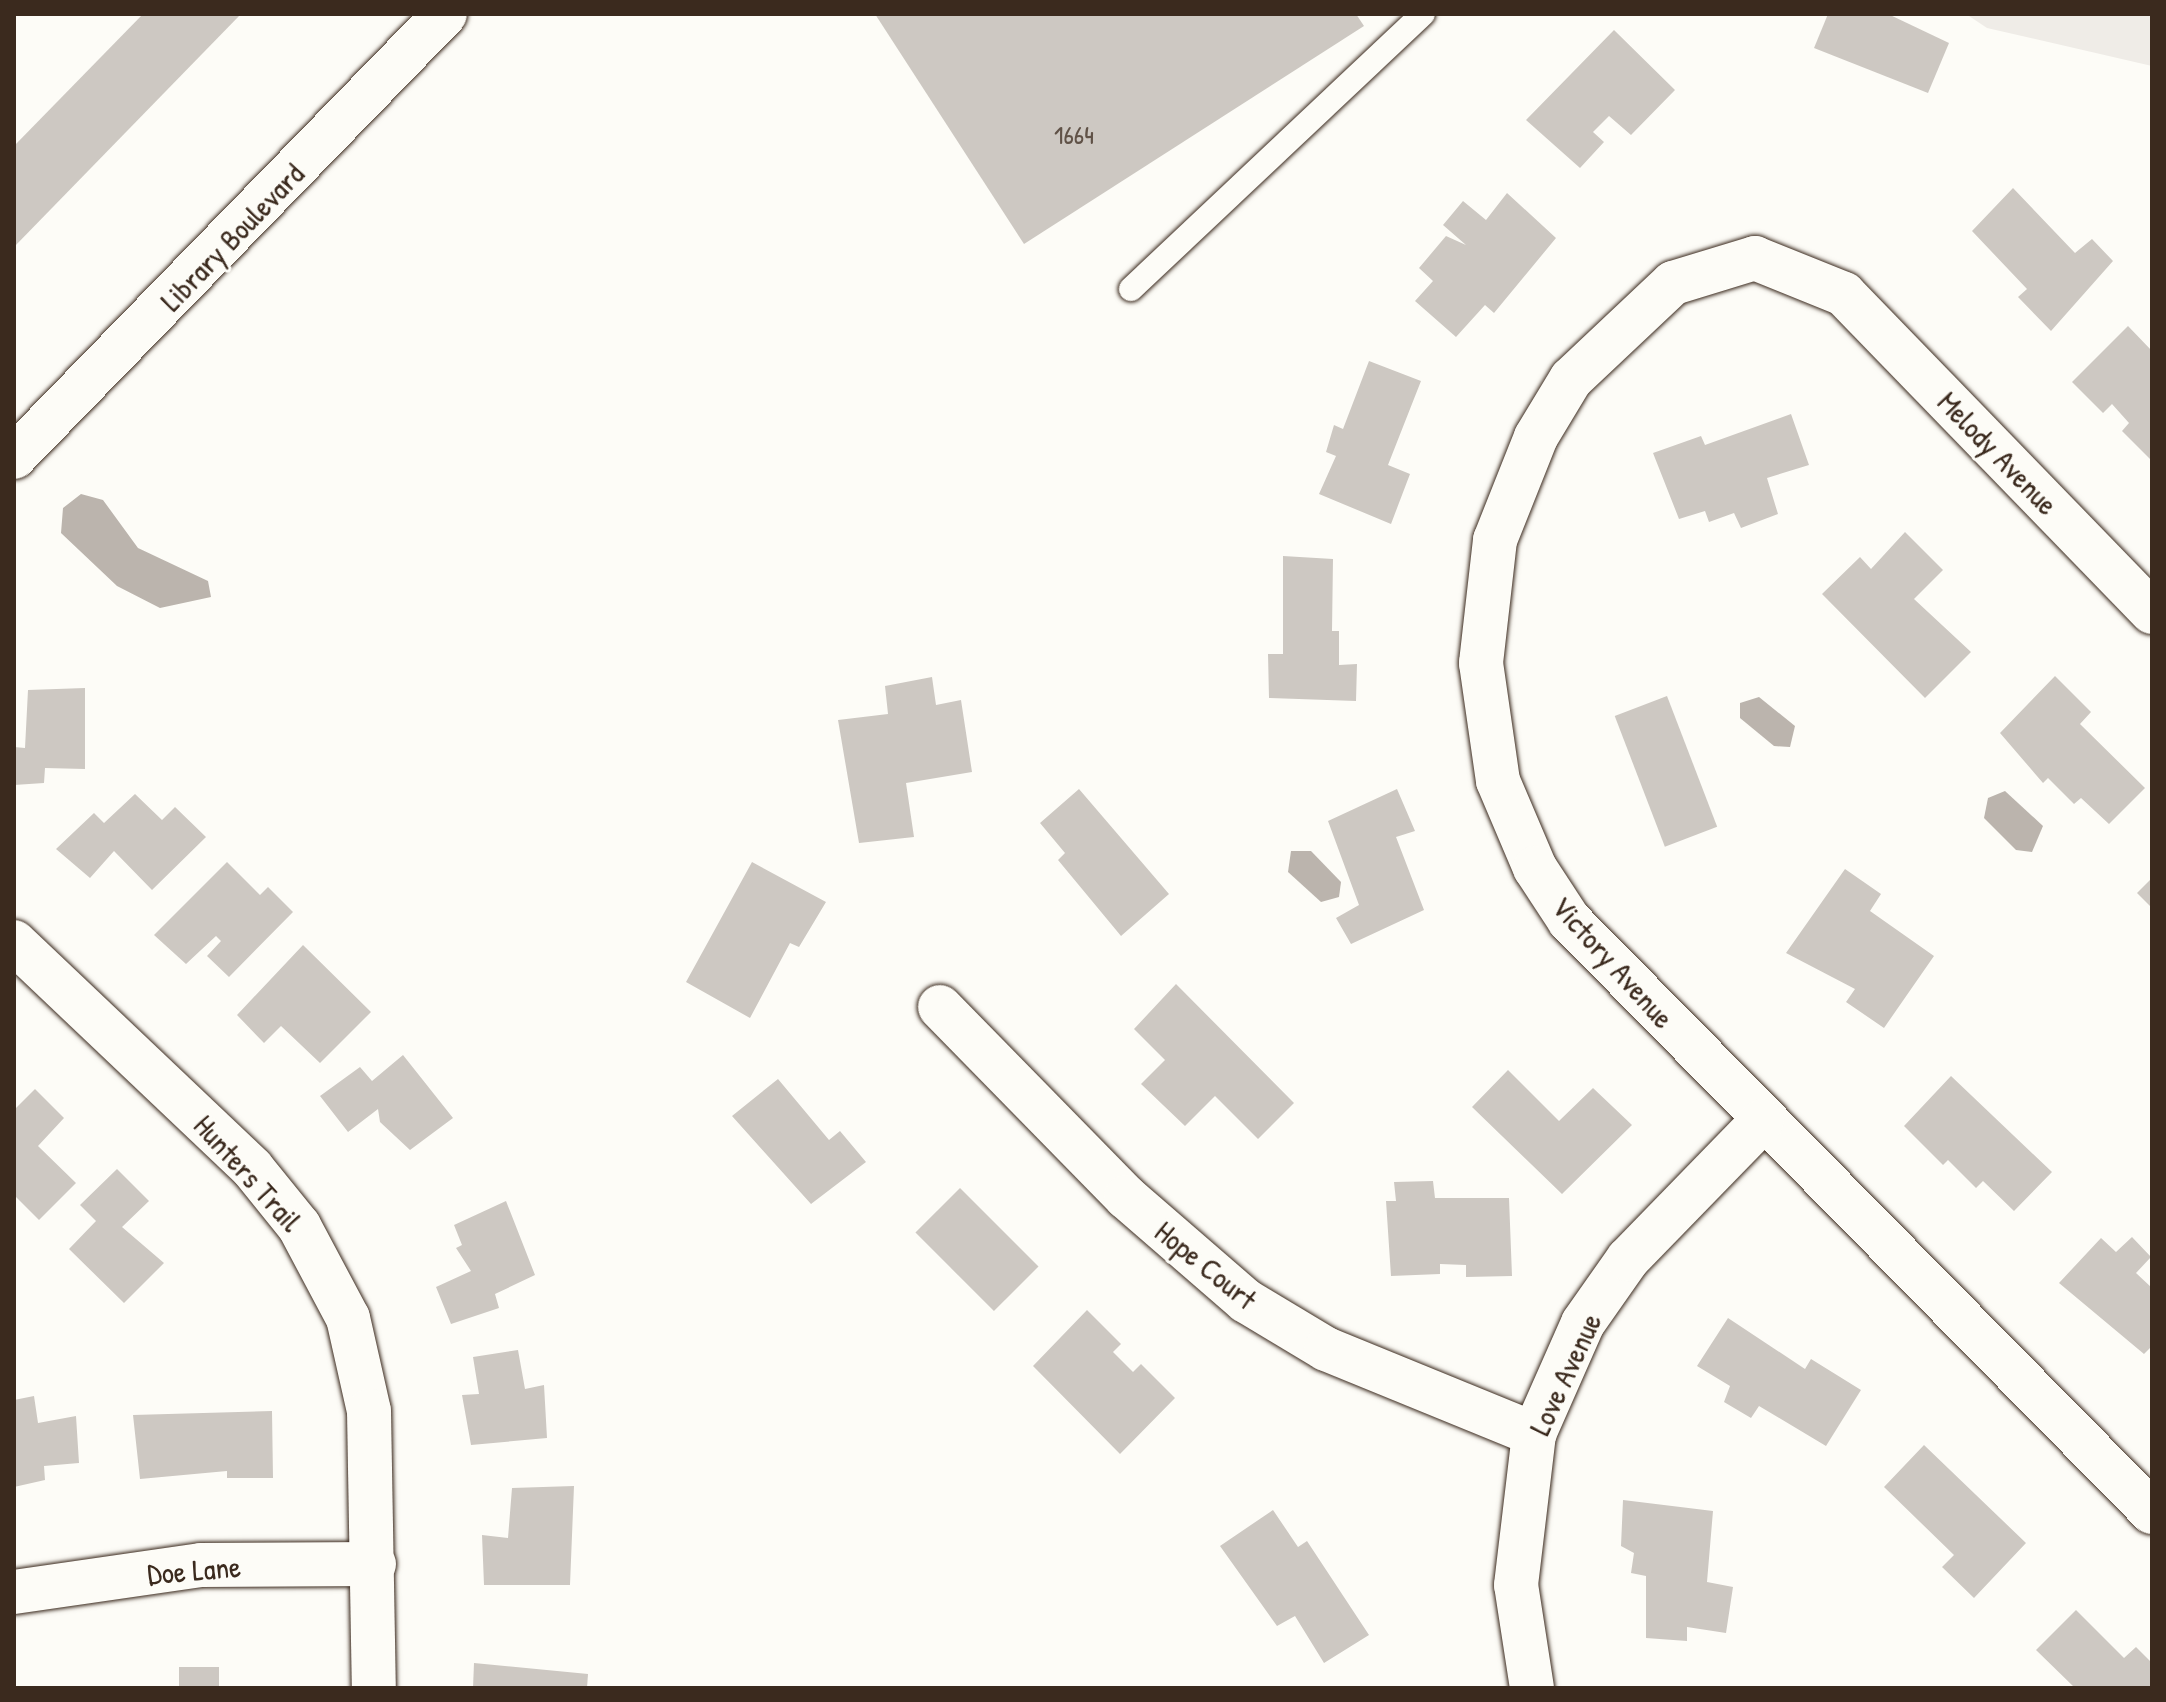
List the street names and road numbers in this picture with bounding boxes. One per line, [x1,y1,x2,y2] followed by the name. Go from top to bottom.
[153,156,311,318] street label: Library Boulevard
[1930,384,2066,522] street label: Melody Avenue
[1544,889,1682,1035] street label: Victory Avenue
[186,1107,310,1239] street label: Hunters Trail
[1148,1213,1264,1317] street label: Hope Court
[1521,1307,1609,1441] street label: Love Avenue
[146,1548,242,1592] street label: Doe Lane

